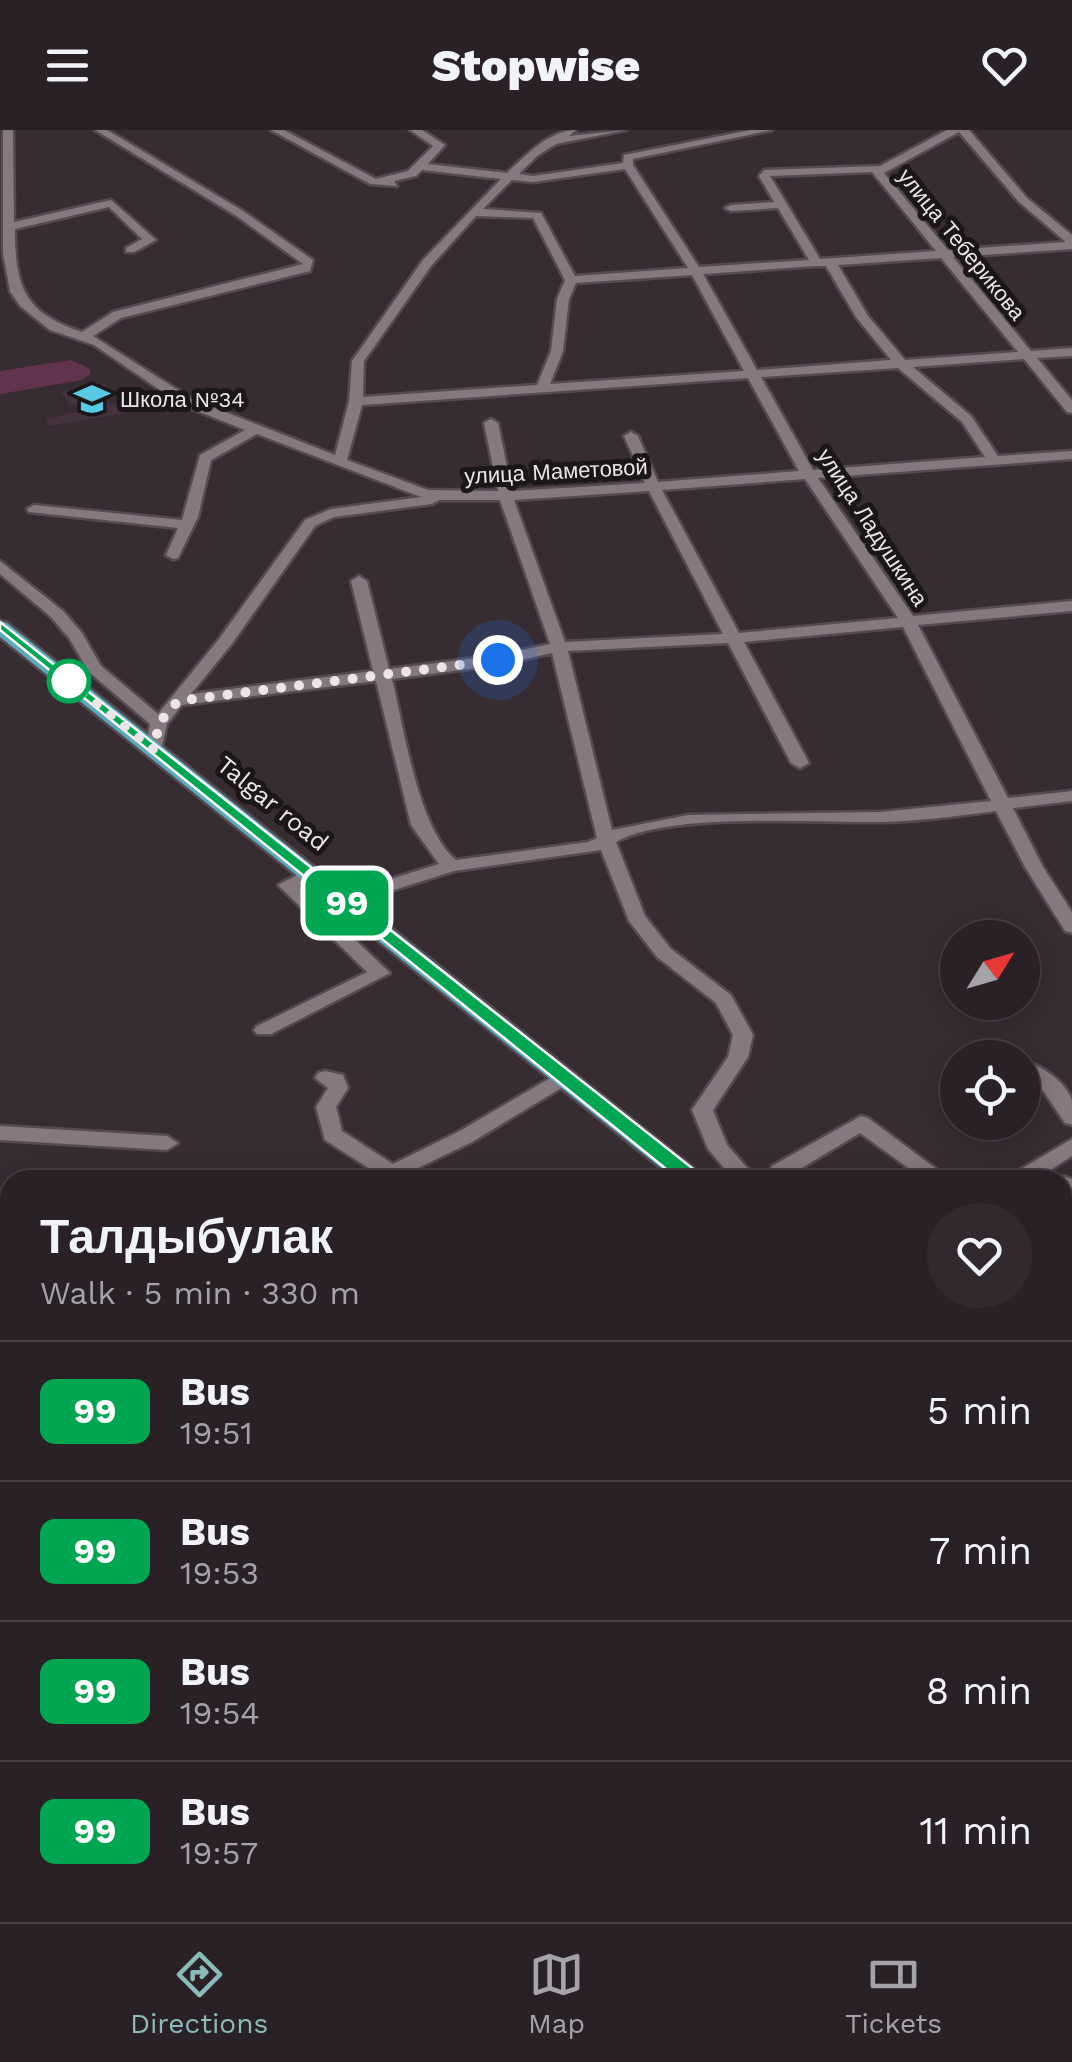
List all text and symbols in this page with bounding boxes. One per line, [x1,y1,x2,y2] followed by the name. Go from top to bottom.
[40,38,95,93] icon: menu
[977,38,1032,93] icon: heart
[432,39,640,92] text: Stopwise
[893,164,1031,325] street label: улица Теберикова
[73,380,111,418] school or university icon: Школа №34
[120,387,245,412] place label: Школа №34
[812,444,933,611] street label: улица Ладушкина
[464,454,648,489] street label: улица Маметовой
[473,635,523,685] your location
[48,660,90,702] unlabelled marker
[211,750,334,857] street label: Talgar road
[302,870,392,936] line badge: 99
[325,882,369,924] text: 99
[940,920,1040,1020] north arrow
[940,920,1040,1140] map controls
[940,1040,1040,1140] button: locate
[927,1203,1032,1308] button: heart
[40,1208,333,1265] text: Талдыбулак
[40,1274,360,1312] text: Walk · 5 min · 330 m
[180,1370,250,1414] text: Bus
[927,1389,1032,1433] text: 5 min
[73,1390,117,1432] text: 99
[180,1414,253,1452] text: 19:51
[180,1510,250,1554] text: Bus
[929,1529,1032,1573] text: 7 min
[73,1530,117,1572] text: 99
[180,1554,259,1592] text: 19:53
[180,1650,250,1694] text: Bus
[926,1669,1032,1713] text: 8 min
[73,1670,117,1712] text: 99
[180,1694,260,1732] text: 19:54
[180,1790,250,1834] text: Bus
[920,1809,1032,1853] text: 11 min
[73,1810,117,1852] text: 99
[180,1834,258,1872] text: 19:57
[130,1947,268,2040] tab: Directions
[528,1947,585,2040] tab: Map
[845,1947,942,2040] tab: Tickets

